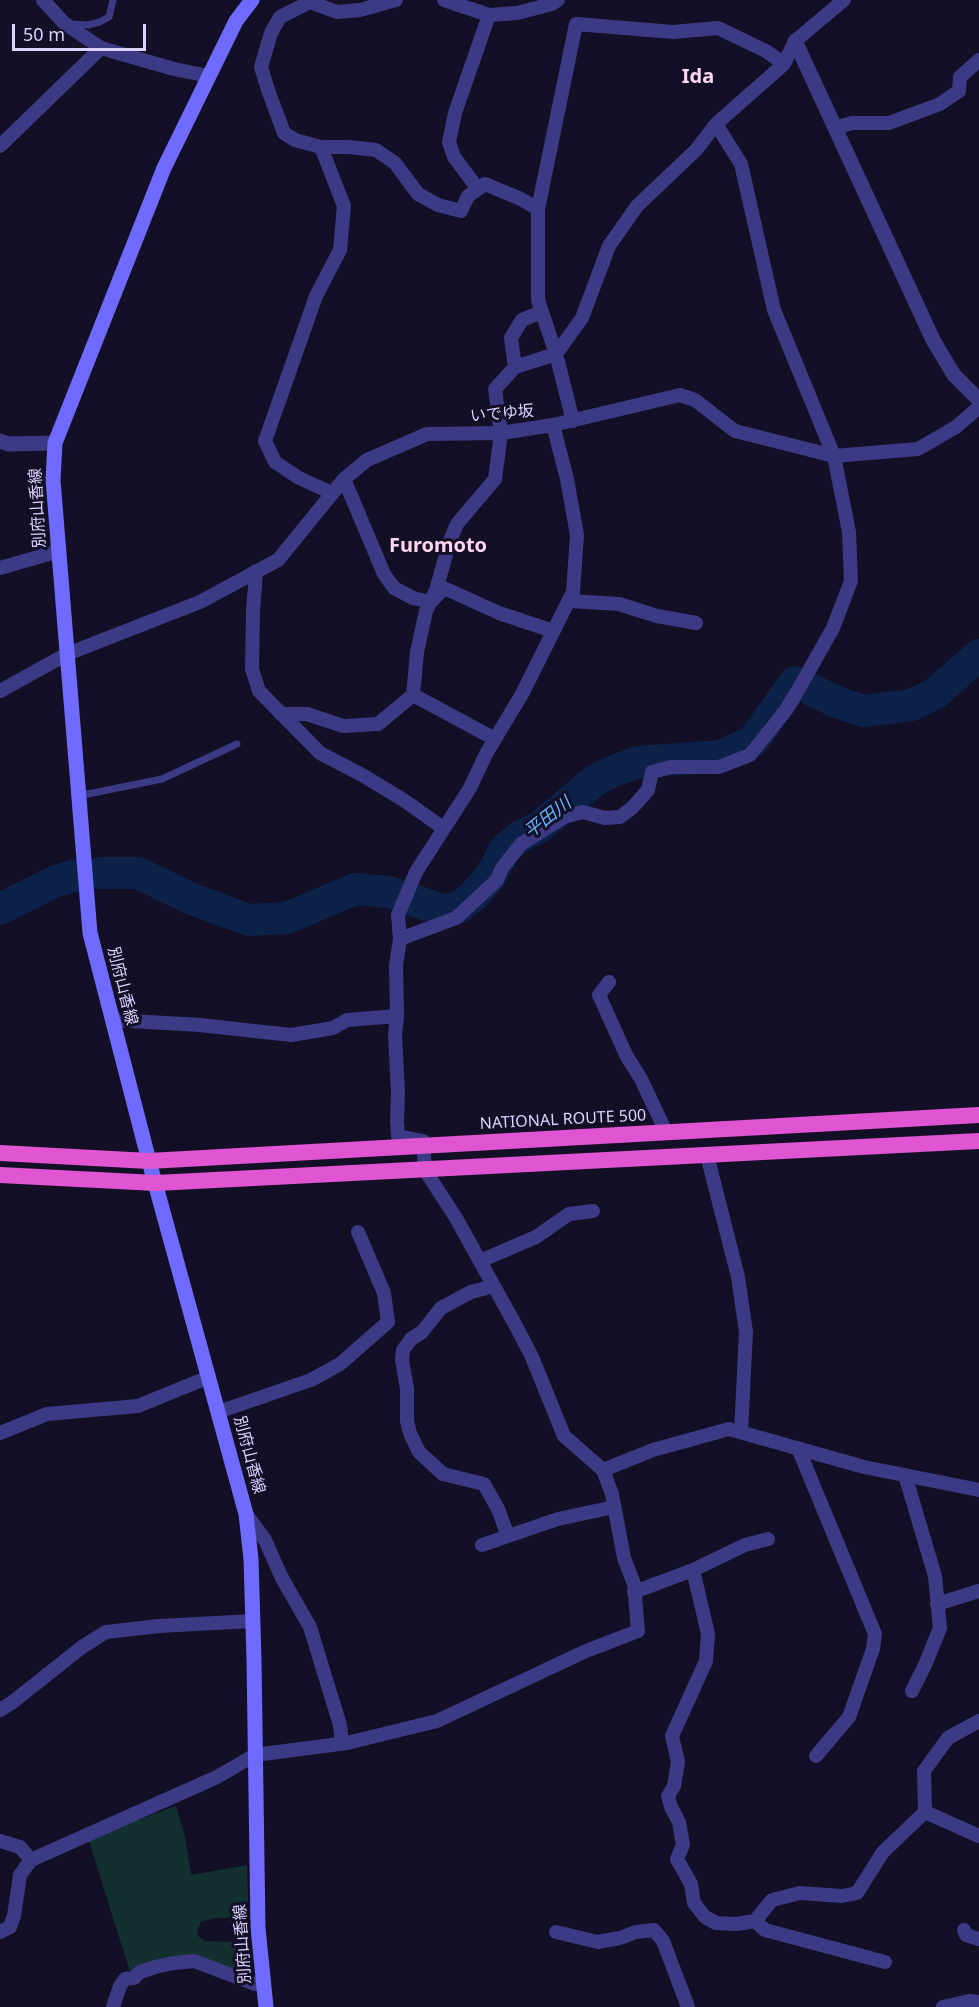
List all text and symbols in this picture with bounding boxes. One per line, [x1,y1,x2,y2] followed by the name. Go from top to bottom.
[15,12,148,50] scale bar
[23,22,65,46] text: 50 m
[682,65,714,89] district label: Ida
[469,402,535,426] street label: いでゆ坂
[26,468,50,548] street label: 別府山香線
[389,534,487,558] district label: Furomoto
[520,793,576,843] water label: 平田川
[103,945,141,1027] street label: 別府山香線
[479,1106,647,1134] street label: NATIONAL ROUTE 500
[229,1414,269,1496] street label: 別府山香線
[231,1903,255,1985] street label: 別府山香線

